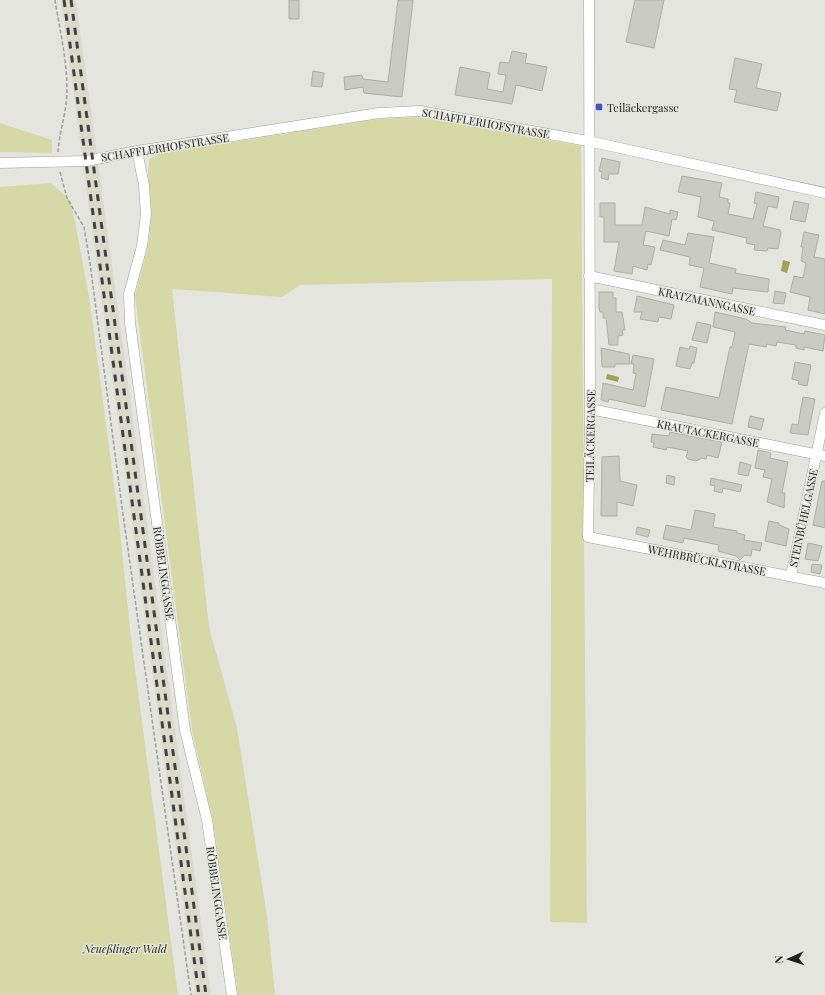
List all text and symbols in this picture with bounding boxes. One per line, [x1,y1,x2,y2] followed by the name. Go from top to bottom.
[607,100,679,115] place label: Teiläckergasse
[594,102,604,112] marker: Teiläckergasse
[421,104,551,142] street label: SCHAFFLERHOFSTRASSE
[100,129,230,165] street label: SCHAFFLERHOFSTRASSE
[657,283,757,319] street label: KRATZMANNGASSE
[582,389,598,482] street label: TEILÄCKERGASSE
[656,416,761,450] street label: KRAUTACKERGASSE
[785,467,821,568] street label: STEINBÜHELGASSE
[150,525,178,621] street label: RÖBBELINGGASSE
[646,541,768,579] street label: WEHRBRÜCKLSTRASSE
[203,845,231,941] street label: RÖBBELINGGASSE
[769,939,809,979] north arrow
[82,941,168,956] park label: Neueßlinger Wald
[771,955,786,964] text: N

